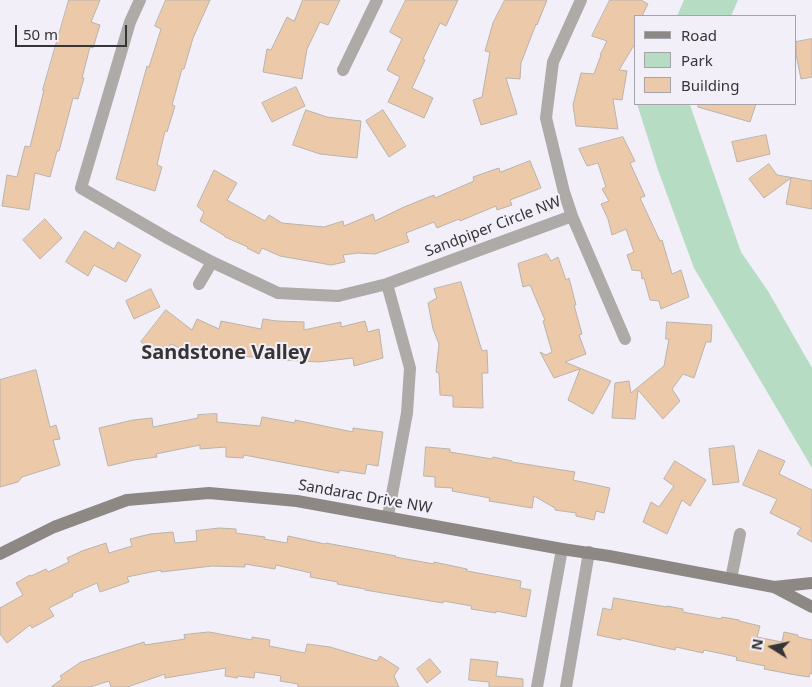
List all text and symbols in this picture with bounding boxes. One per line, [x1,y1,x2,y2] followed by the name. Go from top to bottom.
[18,15,130,47] scale bar
[634,15,797,105] legend
[23,24,58,44] text: 50 m
[681,25,717,45] text: Road
[681,50,713,70] text: Park
[681,75,739,95] text: Building
[423,193,563,261] street label: Sandpiper Circle NW
[141,341,311,365] district label: Sandstone Valley
[297,476,433,518] street label: Sandarac Drive NW
[747,622,797,672] north arrow
[746,637,767,652] text: N

